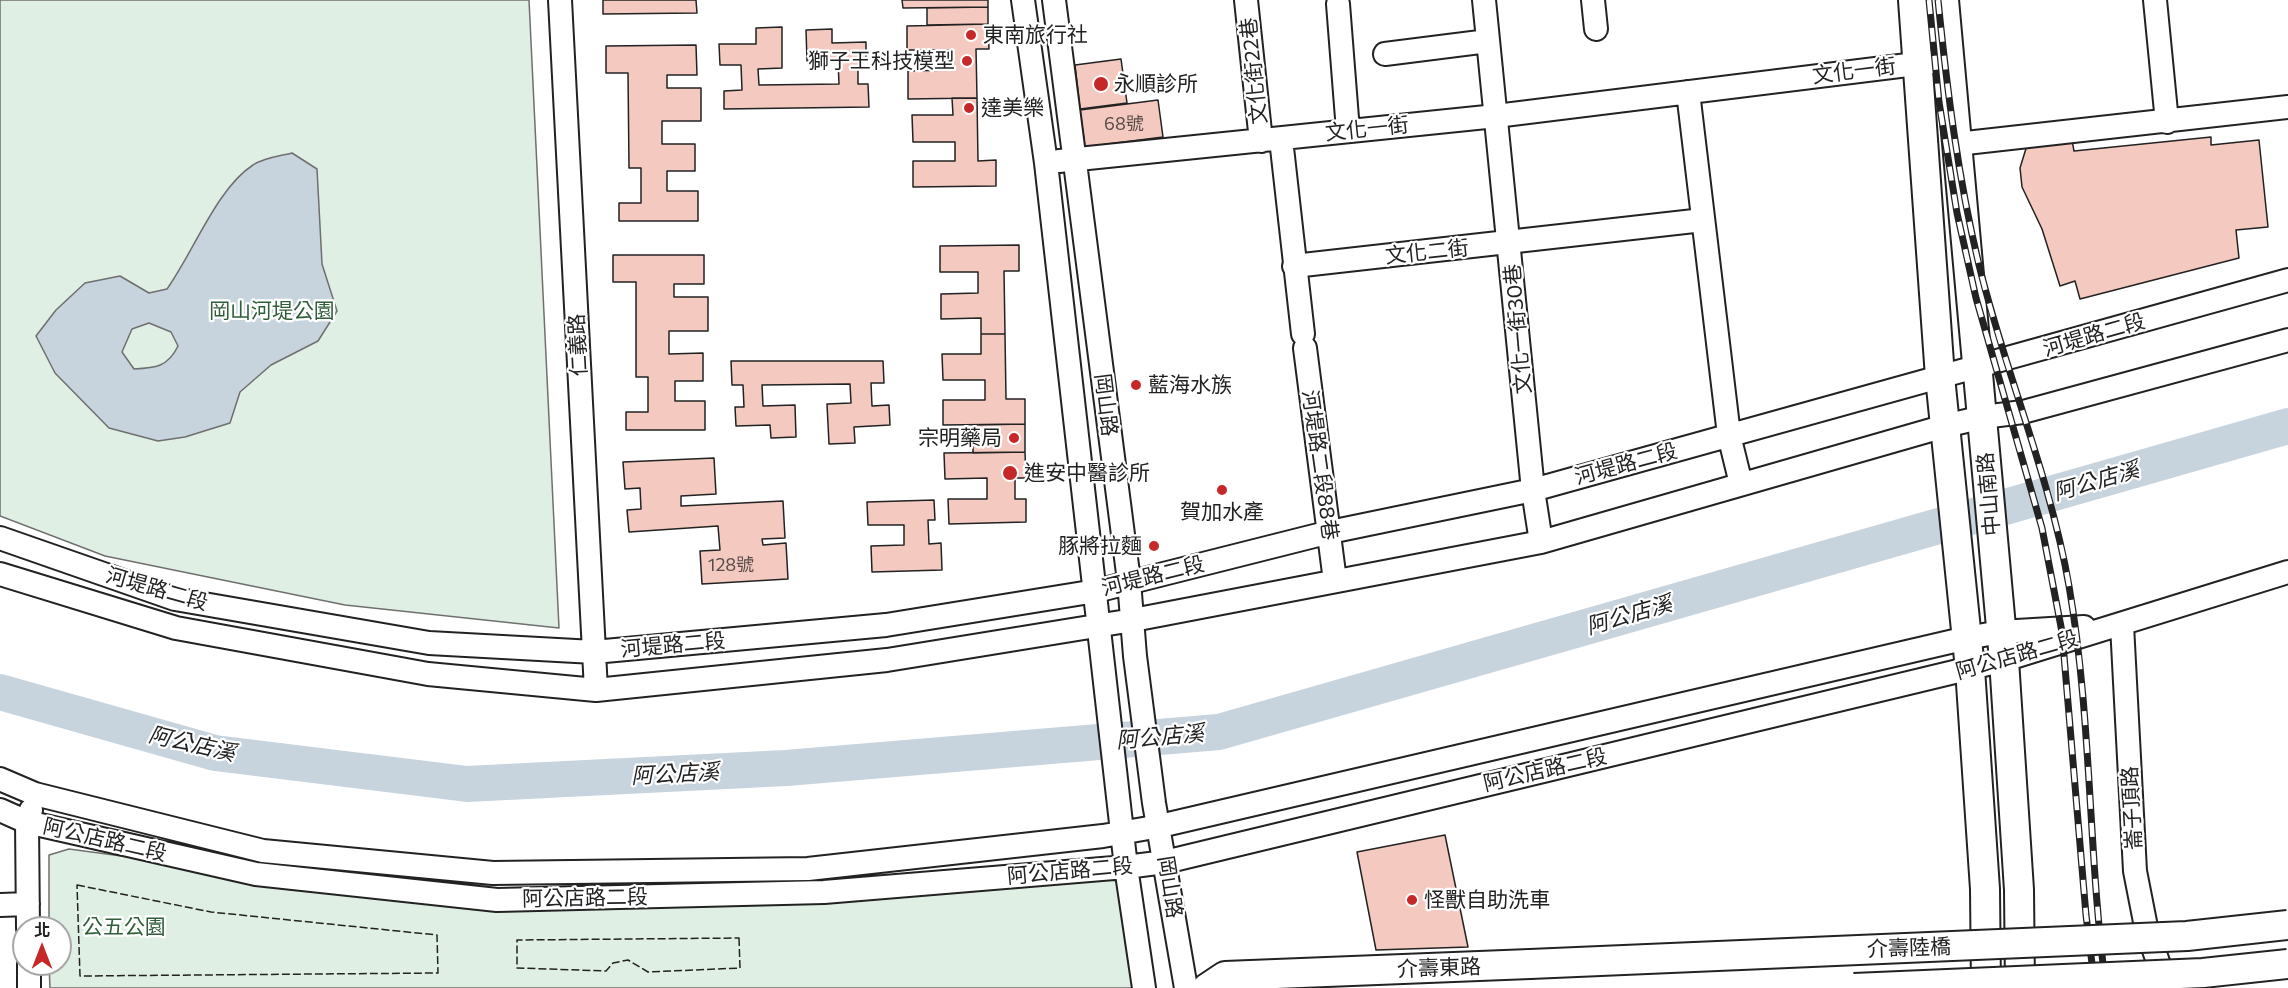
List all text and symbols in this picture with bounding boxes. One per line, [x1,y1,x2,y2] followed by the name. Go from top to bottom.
[1236,16,1272,126] street label: 文化街22巷
[983,22,1088,48] place label: 東南旅行社
[964,28,978,42] marker: 東南旅行社
[808,48,955,74] place label: 獅子王科技模型
[1811,53,1897,89] street label: 文化一街
[960,54,974,68] marker: 獅子王科技模型
[1114,71,1198,97] place label: 永順診所
[1092,75,1110,93] marker: 永順診所
[981,95,1044,121] place label: 達美樂
[962,101,976,115] marker: 達美樂
[1324,112,1410,146] street label: 文化一街
[1104,113,1144,135] house number: 68號
[1384,235,1470,269] street label: 文化二街
[1500,263,1536,395] street label: 文化一街30巷
[209,298,335,324] park label: 岡山河堤公園
[2040,308,2148,362] street label: 河堤路二段
[564,313,592,377] street label: 仁義路
[1090,372,1122,438] street label: 岡山路
[1148,372,1232,398] place label: 藍海水族
[1129,378,1143,392] marker: 藍海水族
[1297,388,1343,542] street label: 河堤路二段88巷
[918,425,1002,451] place label: 宗明藥局
[1007,431,1021,445] marker: 宗明藥局
[1572,438,1680,490] street label: 河堤路二段
[1973,451,2005,537] street label: 中山南路
[2050,456,2142,506] water label: 阿公店溪
[1024,460,1150,486] place label: 進安中醫診所
[1001,464,1019,482] marker: 進安中醫診所
[1215,483,1229,497] marker: 賀加水產
[1180,499,1264,525] place label: 賀加水產
[1058,533,1142,559] place label: 豚將拉麵
[1147,539,1161,553] marker: 豚將拉麵
[1099,551,1207,601] street label: 河堤路二段
[708,554,754,576] house number: 128號
[103,562,211,616] street label: 河堤路二段
[1583,590,1675,640] water label: 阿公店溪
[1953,626,2081,684] street label: 阿公店路二段
[620,628,726,662] street label: 河堤路二段
[1115,720,1205,754] water label: 阿公店溪
[146,721,238,767] water label: 阿公店溪
[1481,744,1609,796] street label: 阿公店路二段
[630,759,720,789] water label: 阿公店溪
[2117,765,2147,851] street label: 崙子頂路
[41,814,169,866] street label: 阿公店路二段
[1006,853,1134,889] street label: 阿公店路二段
[1153,854,1187,920] street label: 岡山路
[522,884,648,912] street label: 阿公店路二段
[1424,887,1550,913] place label: 怪獸自助洗車
[1405,893,1419,907] marker: 怪獸自助洗車
[82,914,166,940] park label: 公五公園
[12,916,72,976] north arrow
[34,920,50,939] text: 北
[1867,934,1951,962] street label: 介壽陸橋
[1397,954,1481,982] street label: 介壽東路

